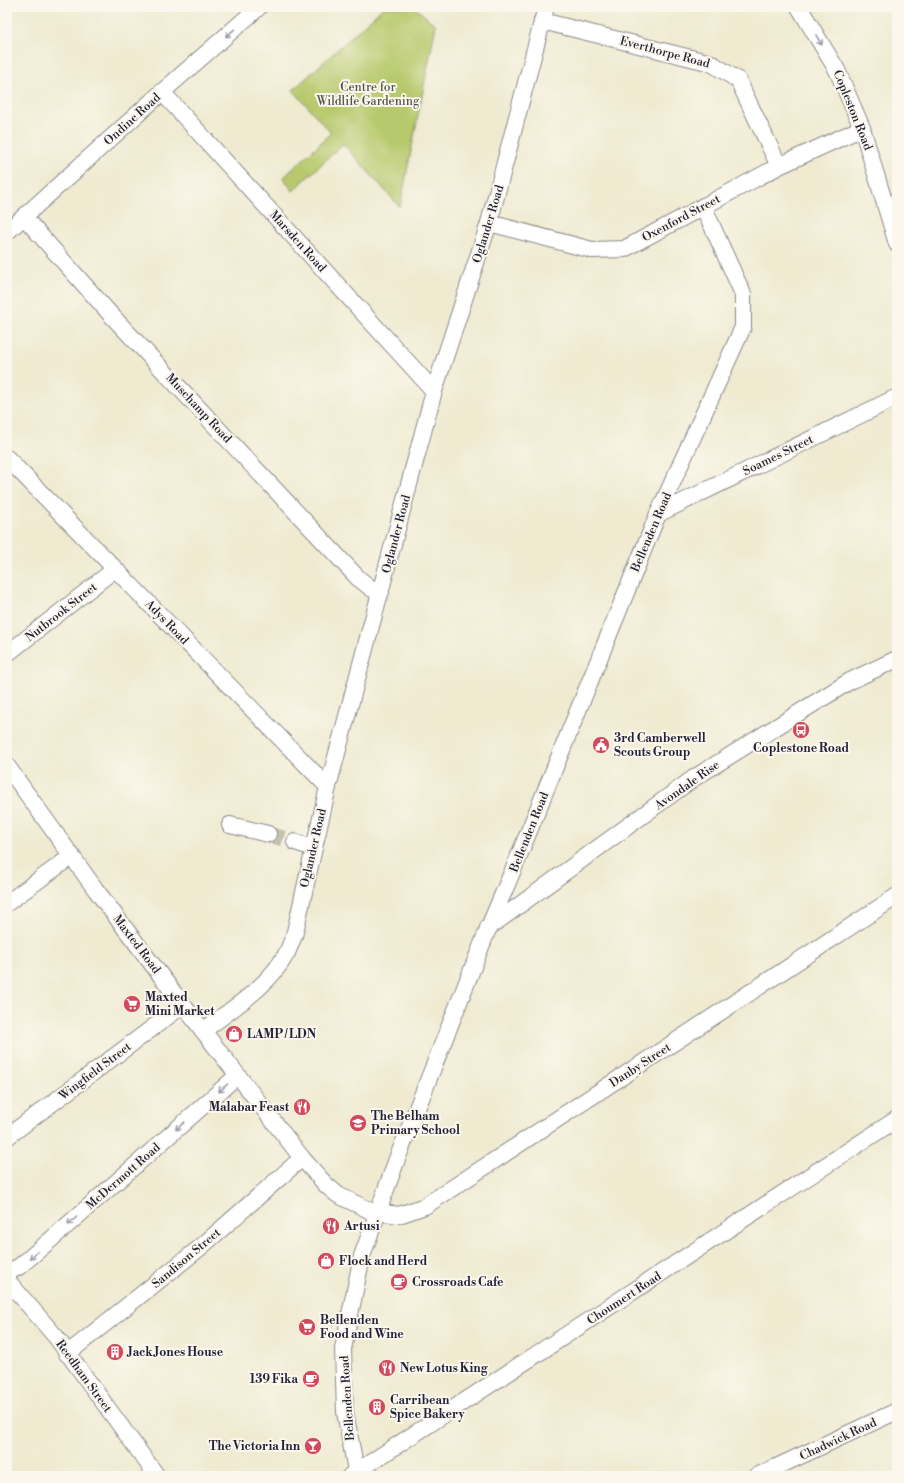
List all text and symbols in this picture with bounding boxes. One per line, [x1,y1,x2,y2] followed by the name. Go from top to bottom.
[225,28,235,37] one-way arrow
[618,33,712,72] street label: Everthorpe Road
[816,34,824,46] one-way arrow
[830,68,876,153] street label: Copleston Road
[316,80,420,109] park label: Centre for Wildlife Gardening
[101,90,164,149] street label: Ondine Road
[470,183,508,265] street label: Oglander Road
[640,191,723,245] street label: Oxenford Street
[266,208,329,275] street label: Marsden Road
[163,370,235,446] street label: Muschamp Road
[741,432,817,479] street label: Soames Street
[628,490,675,575] street label: Bellenden Road
[379,493,414,575] street label: Oglander Road
[23,579,101,645] street label: Nutbrook Street
[141,596,192,648] street label: Adys Road
[791,720,811,740] bus stop icon: Coplestone Road
[614,731,706,760] place label: 3rd Camberwell Scouts Group
[591,735,611,755] public building icon: 3rd Camberwell Scouts Group
[753,741,849,756] place label: Coplestone Road
[651,758,723,814] street label: Avondale Rise
[506,790,552,875] street label: Bellenden Road
[297,807,330,889] street label: Oglander Road
[110,912,164,977] street label: Maxted Road
[145,990,215,1019] place label: Maxted Mini Market
[122,994,142,1014] supermarket icon: Maxted Mini Market
[224,1024,244,1044] shop icon: LAMP / LDN
[247,1027,317,1042] place label: LAMP / LDN
[55,1039,135,1104] street label: Wingfield Street
[607,1040,674,1091] street label: Danby Street
[218,1084,229,1093] one-way arrow
[292,1097,312,1117] restaurant icon: Malabar Feast
[209,1100,290,1115] place label: Malabar Feast
[371,1109,460,1138] place label: The Belham Primary School
[348,1113,368,1133] school or university icon: The Belham Primary School
[176,1121,186,1130] one-way arrow
[83,1140,164,1213] street label: McDermott Road
[321,1216,341,1236] restaurant icon: Artusi
[67,1217,78,1226] one-way arrow
[343,1219,380,1234] place label: Artusi
[149,1225,224,1291] street label: Sandison Street
[28,1250,39,1259] one-way arrow
[316,1251,336,1271] shop icon: Flock and Herd
[339,1254,428,1269] place label: Flock and Herd
[584,1269,664,1328] street label: Choumert Road
[389,1272,409,1292] cafe icon: Crossroads Cafe
[412,1275,504,1290] place label: Crossroads Cafe
[320,1313,404,1342] place label: Bellenden Food and Wine
[297,1317,317,1337] supermarket icon: Bellenden Food and Wine
[52,1337,115,1416] street label: Reedham Street
[105,1342,125,1362] building icon: Jack Jones House
[126,1345,224,1360] place label: Jack Jones House
[337,1355,358,1442] street label: Bellenden Road
[377,1358,397,1378] restaurant icon: New Lotus King
[400,1361,489,1376] place label: New Lotus King
[301,1369,321,1389] cafe icon: 139 Fika
[250,1372,298,1387] place label: 139 Fika
[390,1393,466,1422] place label: Carribean Spice Bakery
[367,1397,387,1417] building icon: Carribean Spice Bakery
[797,1415,879,1464] street label: Chadwick Road
[303,1436,323,1456] bar icon: The Victoria Inn
[209,1439,301,1454] place label: The Victoria Inn

